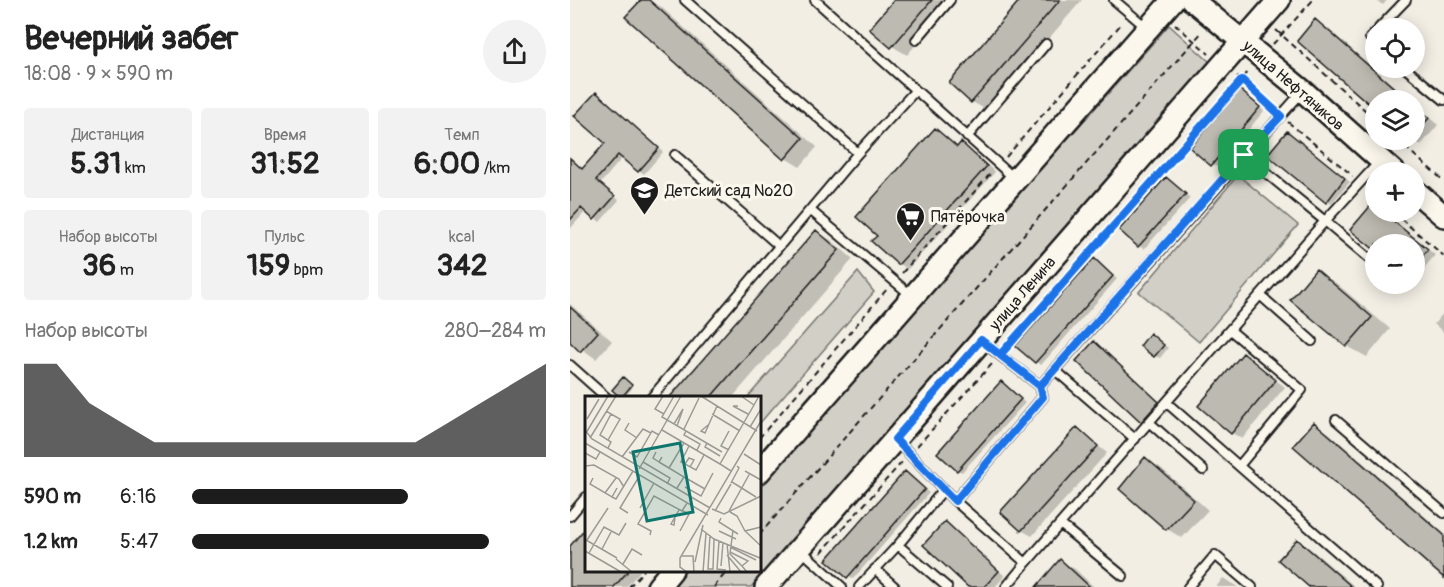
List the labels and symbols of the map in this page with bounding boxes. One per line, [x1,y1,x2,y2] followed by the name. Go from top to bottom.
[1238,36,1348,135] street label: улица Нефтяников
[1218,129,1269,180] pin
[628,174,660,216] school or university icon: Детский сад №20
[664,181,793,201] place label: Детский сад №20
[894,200,926,242] supermarket icon: Пятёрочка
[931,207,1005,227] place label: Пятёрочка
[985,253,1060,335] street label: улица Ленина
[585,396,760,572] inset map

